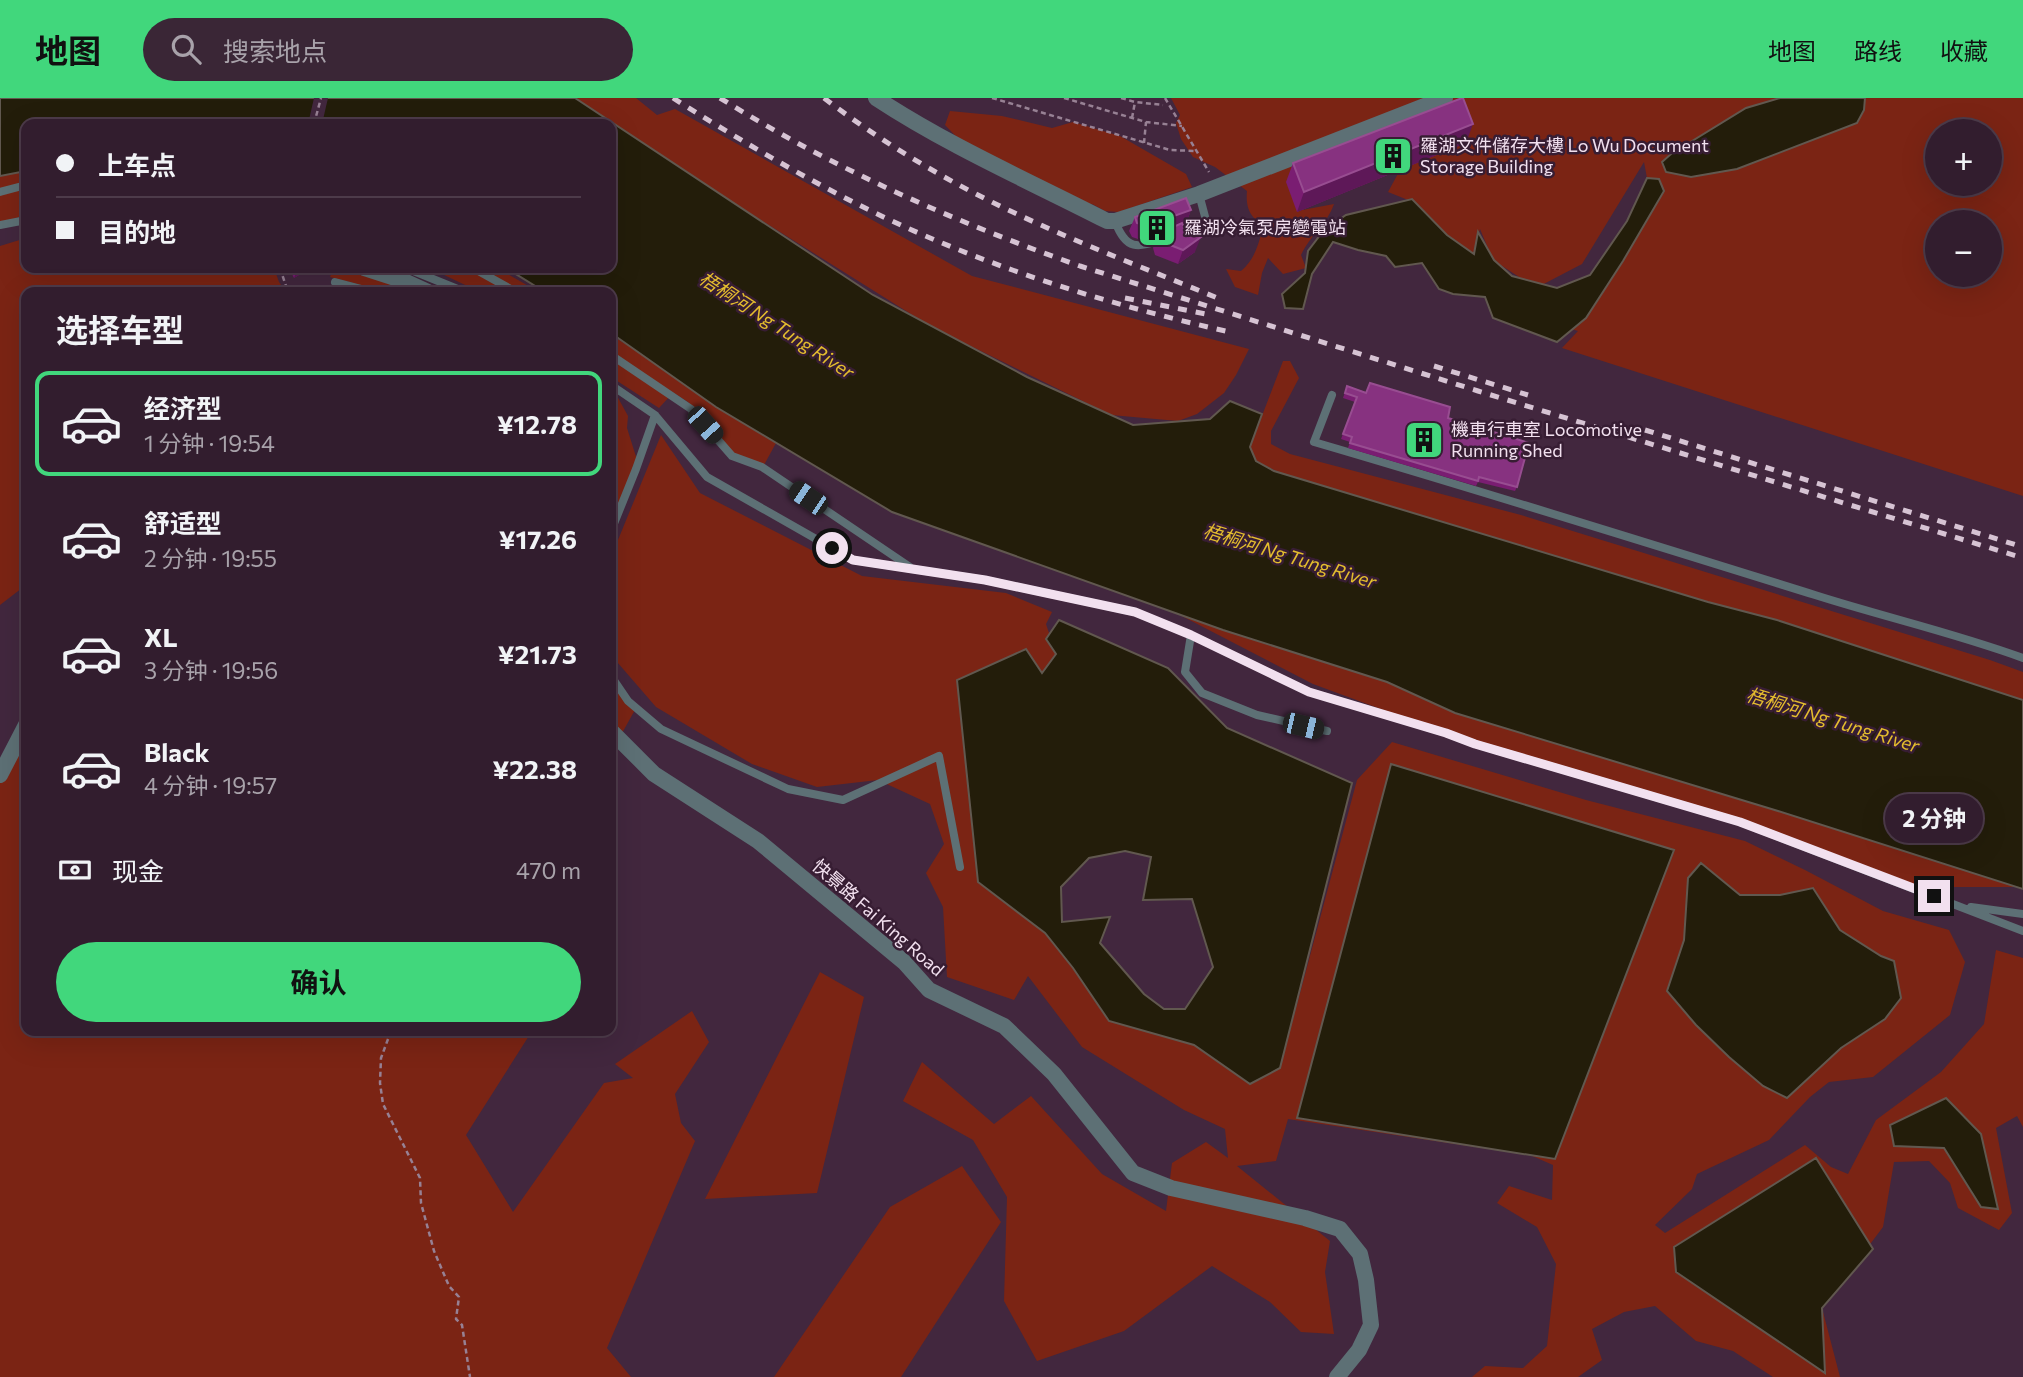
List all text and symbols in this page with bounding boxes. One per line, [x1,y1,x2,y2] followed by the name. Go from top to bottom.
[143,18,633,81] search box
[35,29,101,70] text: 地图
[167,30,205,68] icon: search
[223,35,327,66] text: 搜索地点
[1768,36,1816,65] text: 地图
[1854,36,1902,65] text: 路线
[1940,36,1988,65] text: 收藏
[1925,119,2002,287] map controls
[1925,119,2002,196] button: +
[1420,134,1709,177] place label: 羅湖文件儲存大樓 Lo Wu Document Storage Building
[1372,135,1414,177] building icon: 羅湖文件儲存大樓 Lo Wu Document Storage Building
[98,149,176,180] text: 上车点
[1136,207,1178,249] building icon: 羅湖冷氣泵房變電站
[1925,210,2002,287] button: −
[98,216,176,247] text: 目的地
[1184,216,1346,238] place label: 羅湖冷氣泵房變電站
[696,266,860,384] water label: 梧桐河 Ng Tung River
[56,309,184,349] text: 选择车型
[60,392,123,455] icon: car
[144,392,222,423] text: 经济型
[684,402,727,448] car
[497,408,577,439] text: ¥12.78
[1451,418,1642,461] place label: 機車行車室 Locomotive Running Shed
[1403,419,1445,461] building icon: 機車行車室 Locomotive Running Shed
[144,429,275,457] text: 1 分钟 · 19:54
[785,478,832,518] car
[60,507,123,570] icon: car
[144,507,222,538] text: 舒适型
[1201,518,1381,593] water label: 梧桐河 Ng Tung River
[499,523,577,554] text: ¥17.26
[816,532,848,564] route start
[144,544,277,572] text: 2 分钟 · 19:55
[144,621,178,652] text: XL
[60,622,123,685] icon: car
[498,638,577,669] text: ¥21.73
[144,656,278,684] text: 3 分钟 · 19:56
[1744,682,1924,757] water label: 梧桐河 Ng Tung River
[1281,711,1326,741] car
[144,736,210,767] text: Black
[60,737,123,800] icon: car
[493,753,577,784] text: ¥22.38
[144,771,277,799] text: 4 分钟 · 19:57
[1885,794,1983,844] callout: 2 分钟
[1902,804,1966,832] text: 2 分钟
[56,851,94,889] icon: cash
[808,854,949,980] street label: 快景路 Fai King Road
[112,855,164,886] text: 现金
[516,856,581,884] text: 470 m
[1918,880,1950,912] route end
[56,942,581,1022] button: 确认

